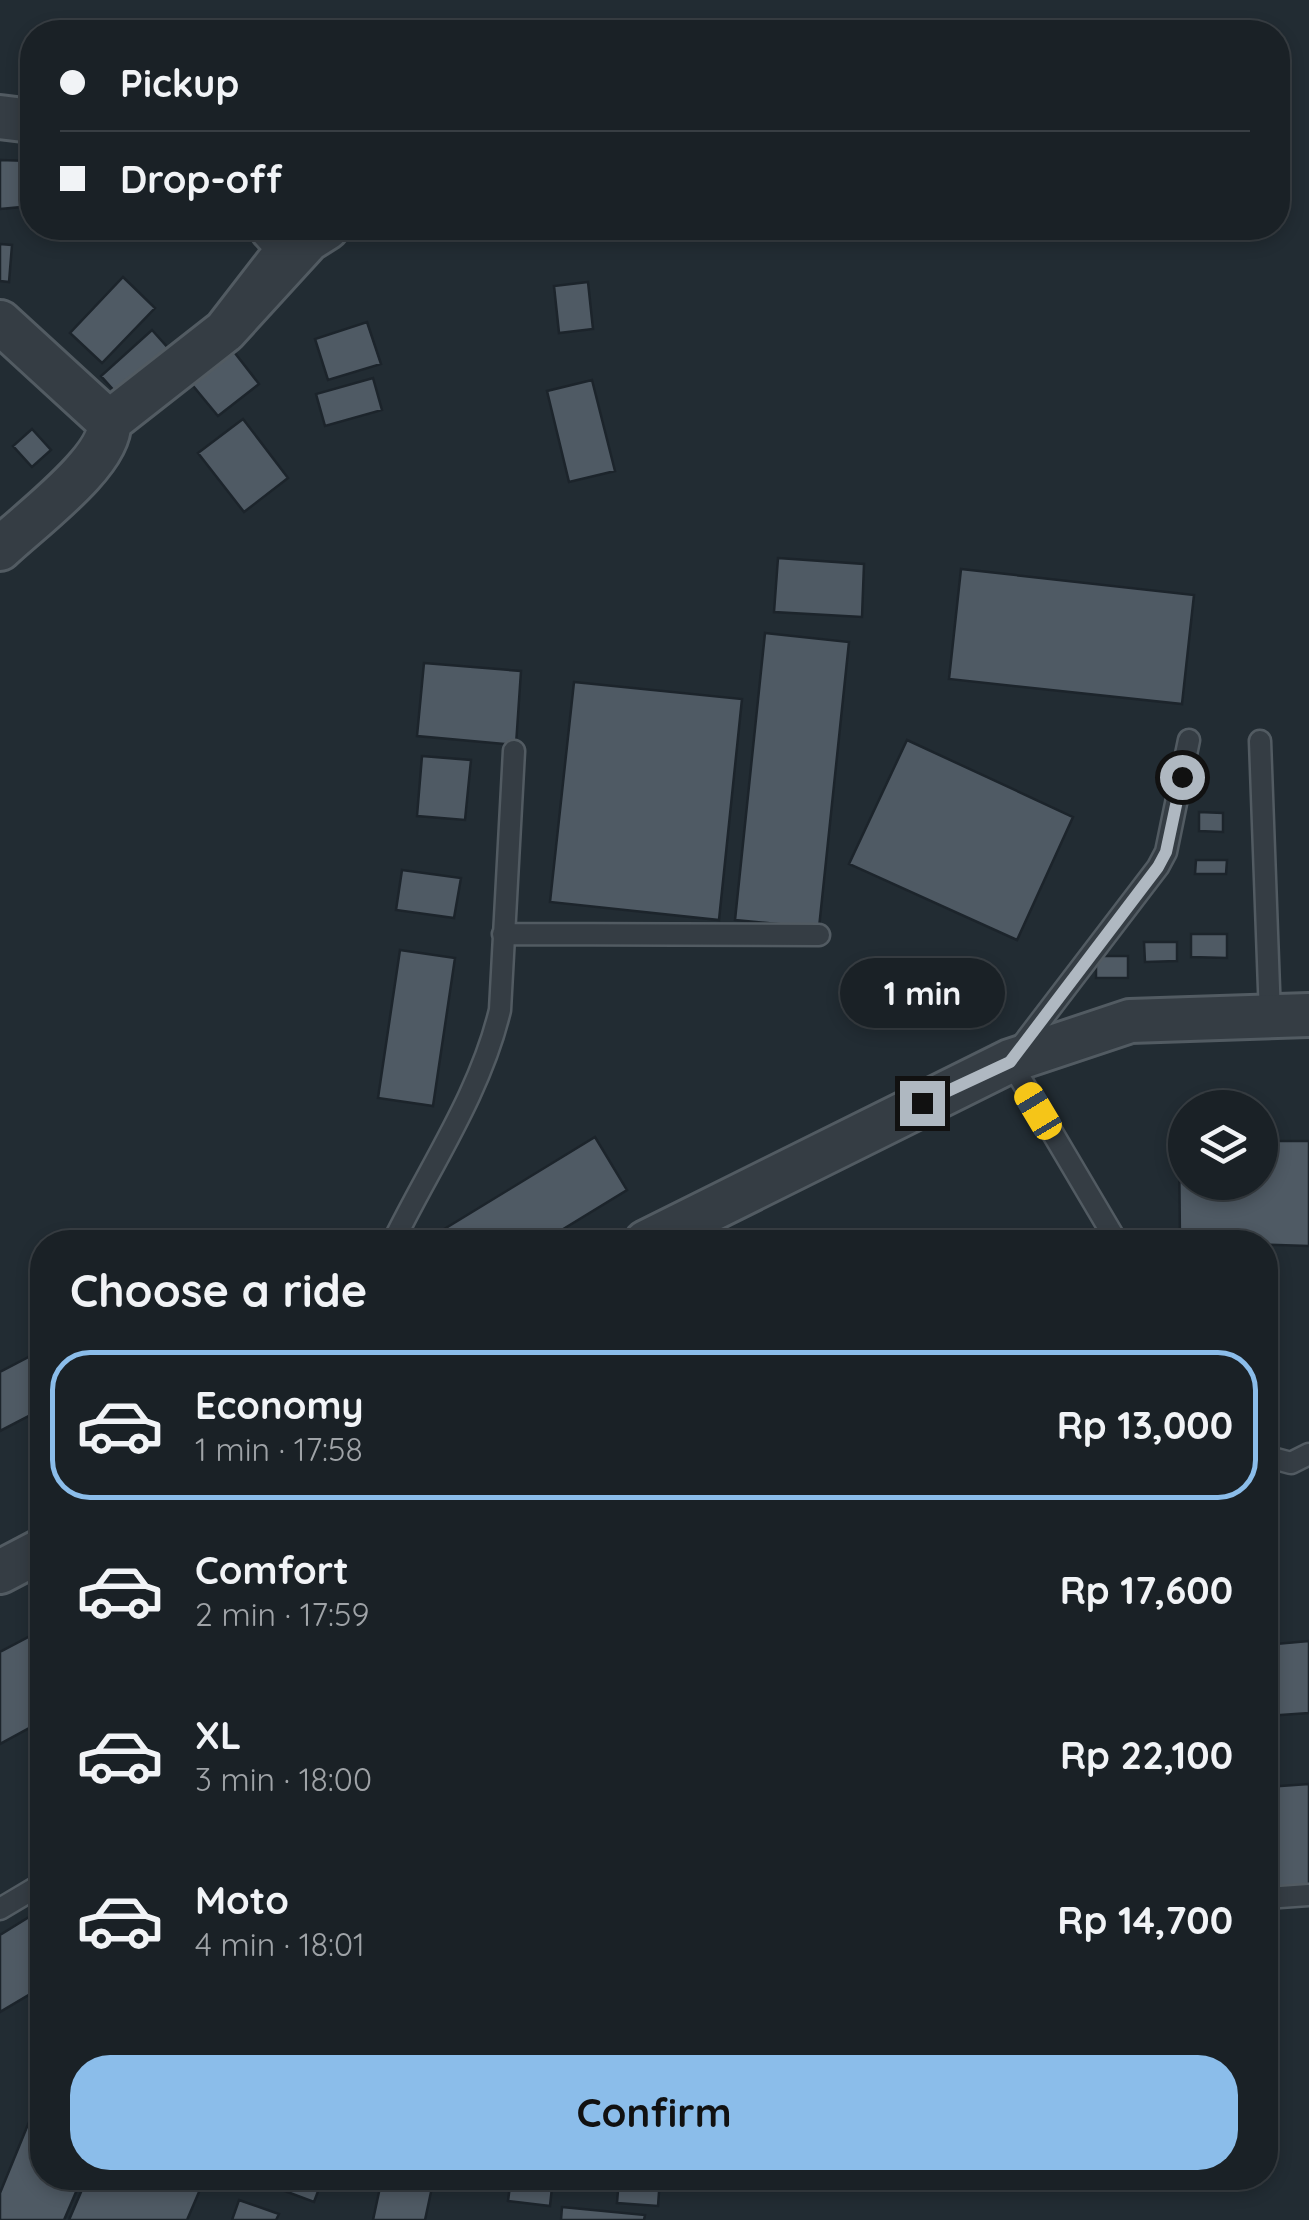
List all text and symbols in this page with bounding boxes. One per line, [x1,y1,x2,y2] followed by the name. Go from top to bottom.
[120,59,239,107] text: Pickup
[120,155,282,203] text: Drop-off
[1160,755,1205,800] route start
[840,958,1004,1028] callout: 1 min
[884,973,961,1013] text: 1 min
[1010,1078,1066,1144] car
[900,1081,945,1126] route end
[1168,1090,1278,1200] map controls
[1168,1090,1278,1200] button: layers
[70,1262,367,1318] text: Choose a ride
[75,1380,165,1470] icon: car
[195,1381,364,1429] text: Economy
[1057,1401,1233,1449] text: Rp 13,000
[195,1429,363,1469] text: 1 min · 17:58
[75,1545,165,1635] icon: car
[195,1546,349,1594] text: Comfort
[1060,1566,1233,1614] text: Rp 17,600
[195,1594,369,1634] text: 2 min · 17:59
[75,1710,165,1800] icon: car
[195,1711,241,1759] text: XL
[1060,1731,1233,1779] text: Rp 22,100
[195,1759,372,1799] text: 3 min · 18:00
[75,1875,165,1965] icon: car
[195,1876,289,1924] text: Moto
[1057,1896,1233,1944] text: Rp 14,700
[195,1924,365,1964] text: 4 min · 18:01
[70,2055,1238,2170] button: Confirm

